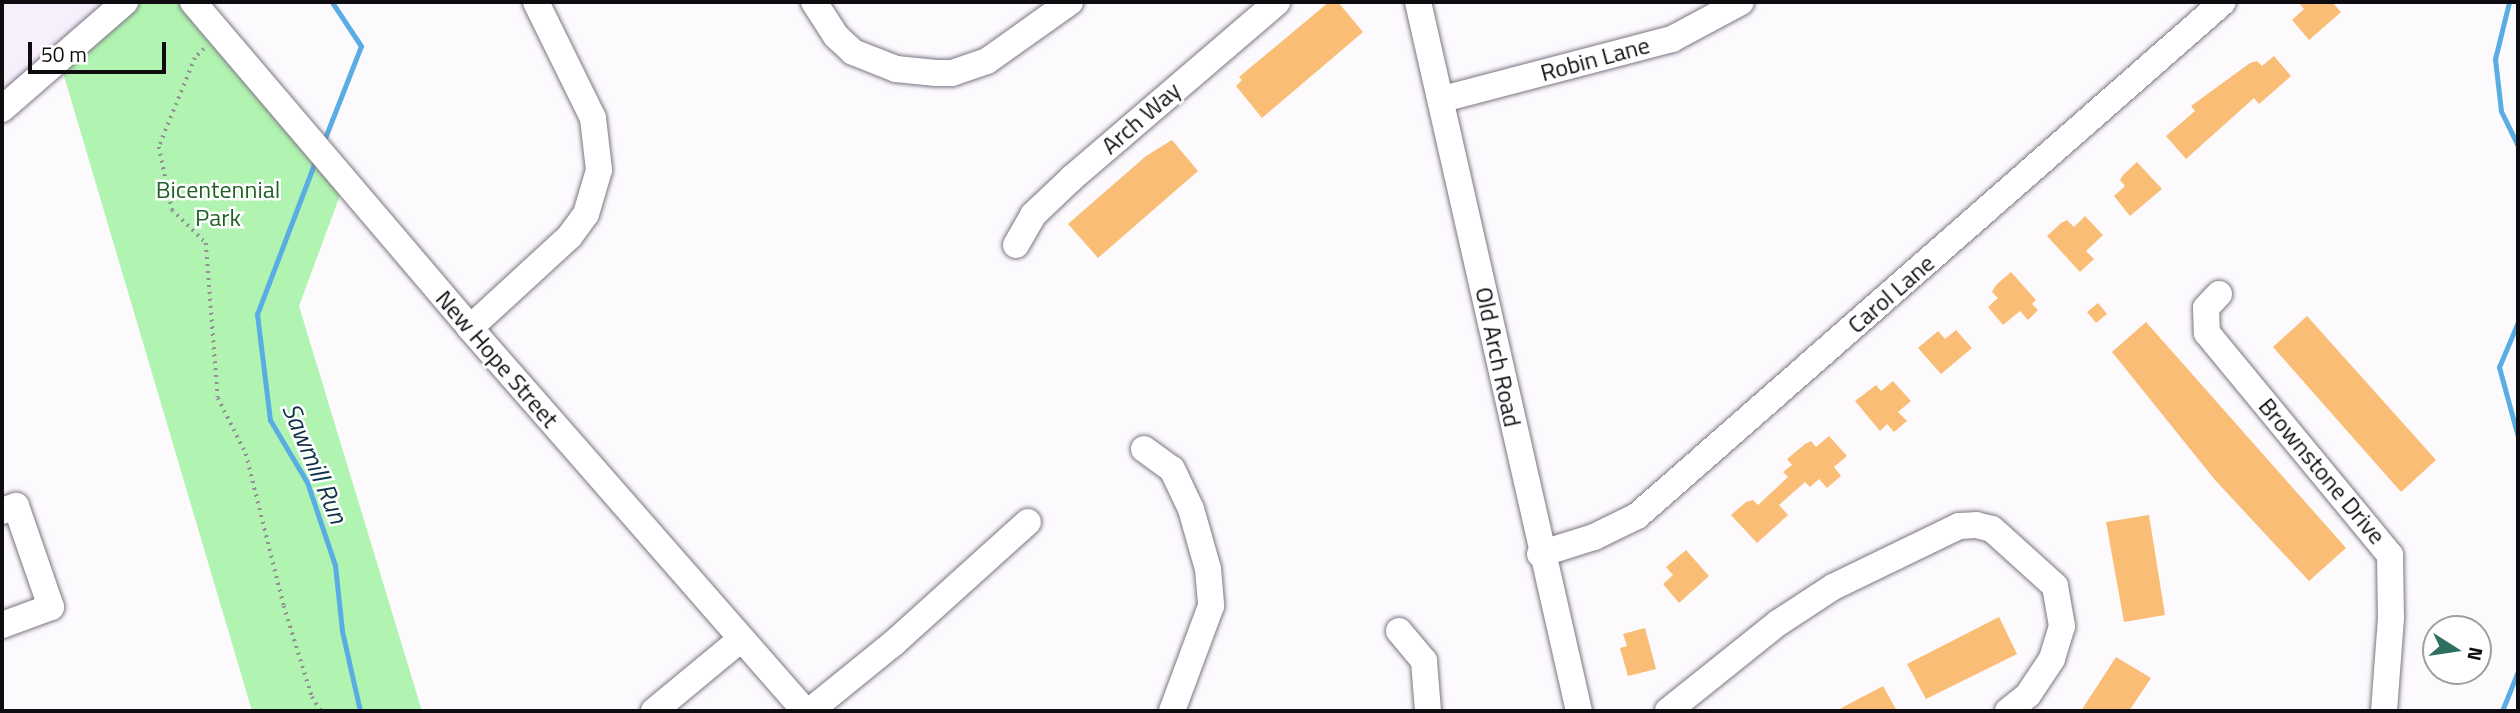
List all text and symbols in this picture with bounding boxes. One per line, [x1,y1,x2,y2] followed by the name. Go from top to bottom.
[32,28,170,72] scale bar
[1537,31,1653,87] street label: Robin Lane
[41,38,87,70] text: 50 m
[1096,76,1186,160] street label: Arch Way
[156,176,280,232] park label: Bicentennial Park
[1842,249,1940,339] street label: Carol Lane
[1469,284,1527,430] street label: Old Arch Road
[430,285,564,433] street label: New Hope Street
[2253,392,2391,550] street label: Brownstone Drive
[276,398,354,528] water label: Sawmill Run
[2422,615,2492,685] north arrow
[2461,645,2492,664] text: N

